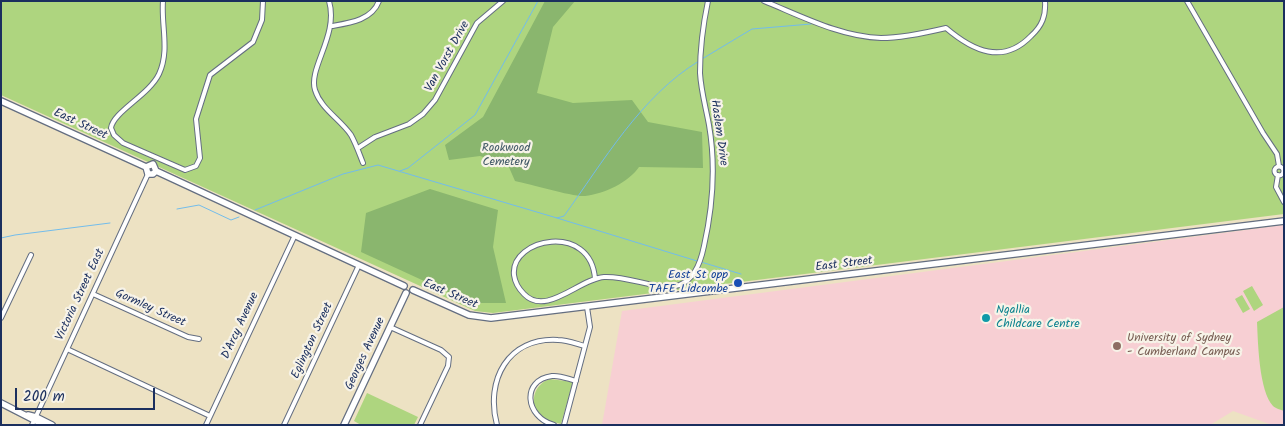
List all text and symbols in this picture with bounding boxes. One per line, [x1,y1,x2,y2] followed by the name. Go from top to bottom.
[423,19,473,95] street label: Van Vorst Drive
[706,99,730,167] street label: Haslem Drive
[51,106,109,144] street label: East Street
[482,142,530,170] park label: Rookwood Cemetery
[53,247,109,343] street label: Victoria Street East
[815,254,873,276] street label: East Street
[649,269,728,297] place label: East St opp TAFE Lidcombe
[421,277,479,313] street label: East Street
[732,277,744,289] marker: East St opp TAFE Lidcombe
[113,287,187,331] street label: Gormley Street
[219,290,263,362] street label: D'Arcy Avenue
[289,301,337,381] street label: Eglington Street
[996,304,1080,332] place label: Ngallia Childcare Centre
[980,312,992,324] marker: Ngallia Childcare Centre
[343,315,389,393] street label: Georges Avenue
[1127,332,1240,360] place label: University of Sydney - Cumberland Campus
[1111,340,1123,352] marker: University of Sydney - Cumberland Campus
[18,378,158,410] scale bar
[23,385,65,409] text: 200 m

